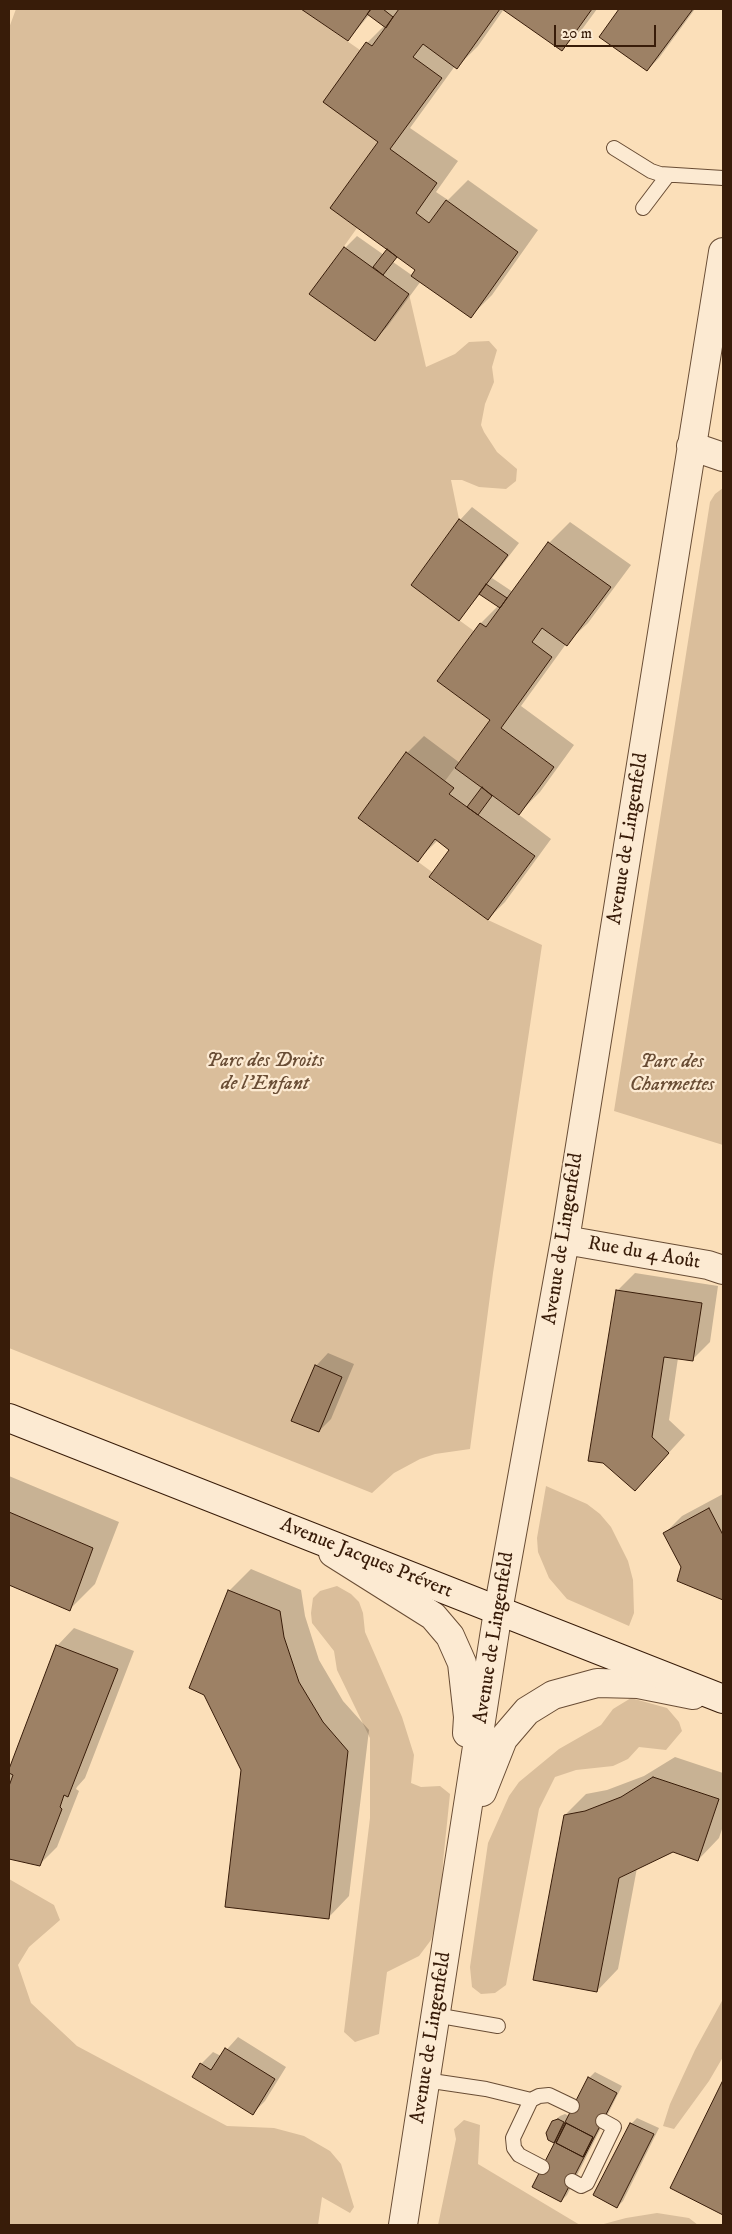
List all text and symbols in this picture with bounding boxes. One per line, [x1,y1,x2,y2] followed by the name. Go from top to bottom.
[557,15,660,47] scale bar
[562,24,592,43] text: 20 m
[604,751,654,927] street label: Avenue de Lingenfeld
[206,1050,324,1097] park label: Parc des Droits de l’Enfant
[630,1051,714,1098] park label: Parc des Charmettes
[539,1151,589,1327] street label: Avenue de Lingenfeld
[586,1232,702,1276] street label: Rue du 4 Août
[276,1513,456,1605] street label: Avenue Jacques Prévert
[470,1550,520,1726] street label: Avenue de Lingenfeld
[407,1950,457,2126] street label: Avenue de Lingenfeld

